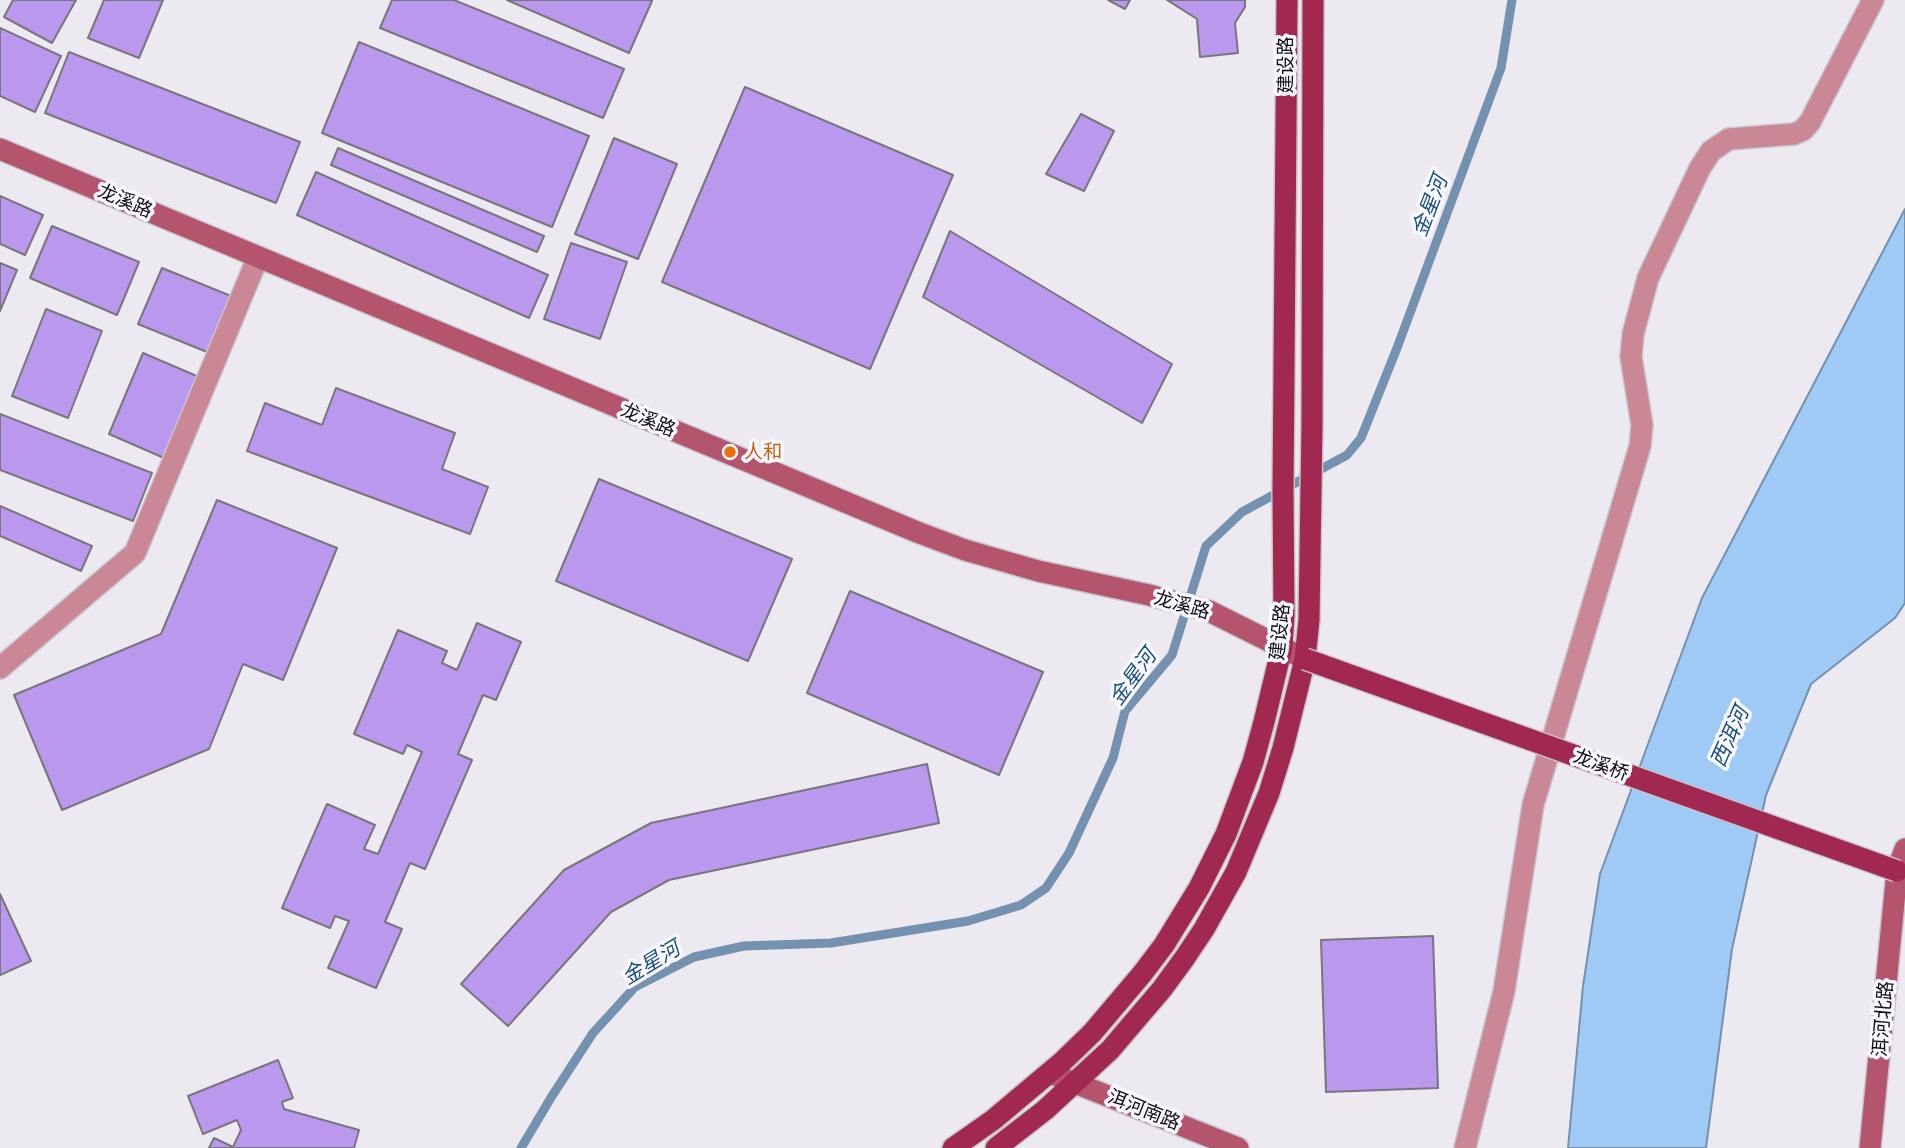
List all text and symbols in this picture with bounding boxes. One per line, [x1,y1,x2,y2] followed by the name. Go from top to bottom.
[1275,37,1297,93] street label: 建设路
[1407,172,1453,240] water label: 金星河
[94,179,156,223] street label: 龙溪路
[617,398,679,442] street label: 龙溪路
[744,441,782,463] place label: 人和
[722,444,738,460] marker: 人和
[1151,586,1213,624] street label: 龙溪路
[1266,602,1294,662] street label: 建设路
[1104,644,1162,710] water label: 金星河
[1706,703,1754,771] water label: 西洱河
[1570,745,1632,785] street label: 龙溪桥
[618,936,684,990] water label: 金星河
[1868,980,1898,1058] street label: 洱河北路
[1104,1085,1184,1135] street label: 洱河南路

